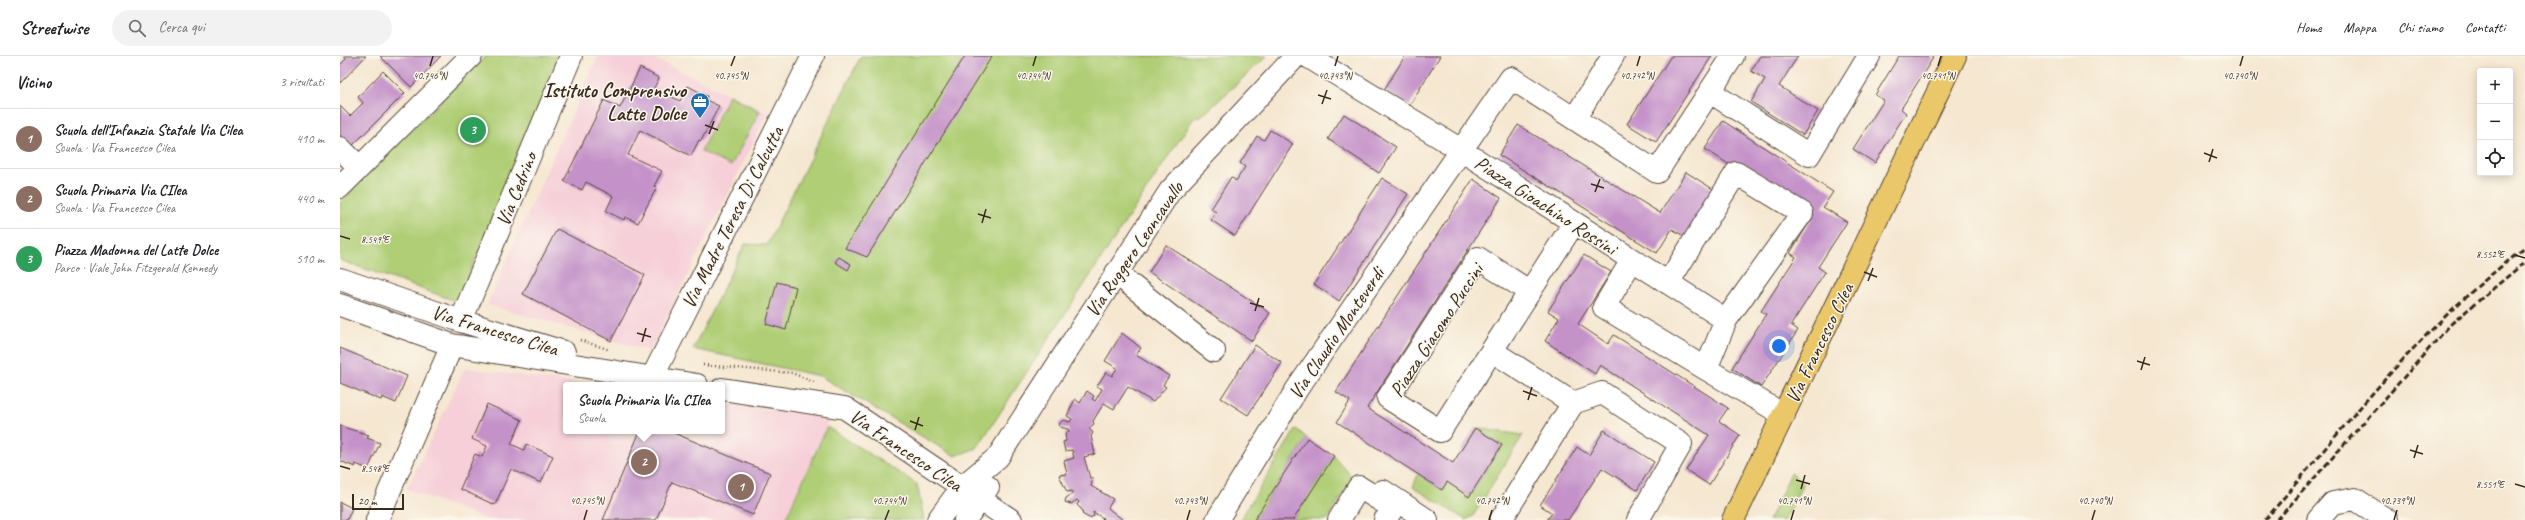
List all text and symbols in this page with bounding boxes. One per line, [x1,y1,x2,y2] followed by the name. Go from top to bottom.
[112,10,392,46] search box
[20,16,88,40] text: Streetwise
[126,17,148,39] icon: search
[158,18,205,37] text: Cerca qui
[2296,19,2322,36] text: Home
[2344,19,2376,36] text: Mappa
[2398,19,2443,36] text: Chi siamo
[2465,19,2505,36] text: Contatti
[2477,68,2513,176] map controls
[2477,68,2513,104] button: +
[413,69,449,82] text: 40.746°N
[714,69,750,82] text: 40.745°N
[1016,69,1052,82] text: 40.744°N
[1318,69,1354,82] text: 40.743°N
[1620,69,1656,82] text: 40.742°N
[1921,69,1957,82] text: 40.741°N
[2223,69,2259,82] text: 40.740°N
[16,72,51,93] text: Vicino
[280,74,324,90] text: 3 risultati
[543,78,688,126] place label: Istituto Comprensivo Latte Dolce
[689,91,711,119] office icon: Istituto Comprensivo Latte Dolce
[2477,104,2513,140] button: −
[460,115,486,145] pin: 3
[676,120,790,312] street label: Via Madre Teresa Di Calcutta
[54,121,243,140] text: Scuola dell'Infanzia Statale Via Cilea
[26,131,32,147] text: 1
[296,131,324,147] text: 410 m
[54,140,175,156] text: Scuola · Via Francesco Cilea
[2477,140,2513,176] button: locate
[490,147,543,230] street label: Via Cedrino
[1470,150,1623,262] street label: Piazza Gioachino Rossini
[1080,176,1190,322] street label: Via Ruggero Leoncavallo
[54,181,187,200] text: Scuola Primaria Via CIlea
[26,191,32,207] text: 2
[296,191,324,207] text: 440 m
[54,200,175,216] text: Scuola · Via Francesco Cilea
[361,233,391,246] text: 8.549°E
[54,241,218,260] text: Piazza Madonna del Latte Dolce
[2476,248,2506,261] text: 8.552°E
[26,251,32,267] text: 3
[296,251,324,267] text: 510 m
[1384,257,1490,402] street label: Piazza Giacomo Puccini
[54,260,217,276] text: Parco · Viale John Fitzgerald Kennedy
[1283,261,1391,404] street label: Via Claudio Monteverdi
[1780,277,1860,407] street label: Via Francesco Cilea
[429,299,563,362] street label: Via Francesco Cilea
[1769,336,1789,356] your location
[563,382,725,434] popup
[578,391,710,410] text: Scuola Primaria Via CIlea
[845,404,969,498] street label: Via Francesco Cilea
[578,410,605,426] text: Scuola
[631,447,657,477] pin: 2
[361,462,391,475] text: 8.548°E
[728,472,754,502] pin: 1
[2476,478,2506,491] text: 8.551°E
[352,492,404,511] scale bar
[358,494,377,508] text: 20 m
[570,494,606,507] text: 40.745°N
[872,494,908,507] text: 40.744°N
[1173,494,1209,507] text: 40.743°N
[1475,494,1511,507] text: 40.742°N
[1777,494,1813,507] text: 40.741°N
[2078,494,2114,507] text: 40.740°N
[2380,494,2416,507] text: 40.739°N

